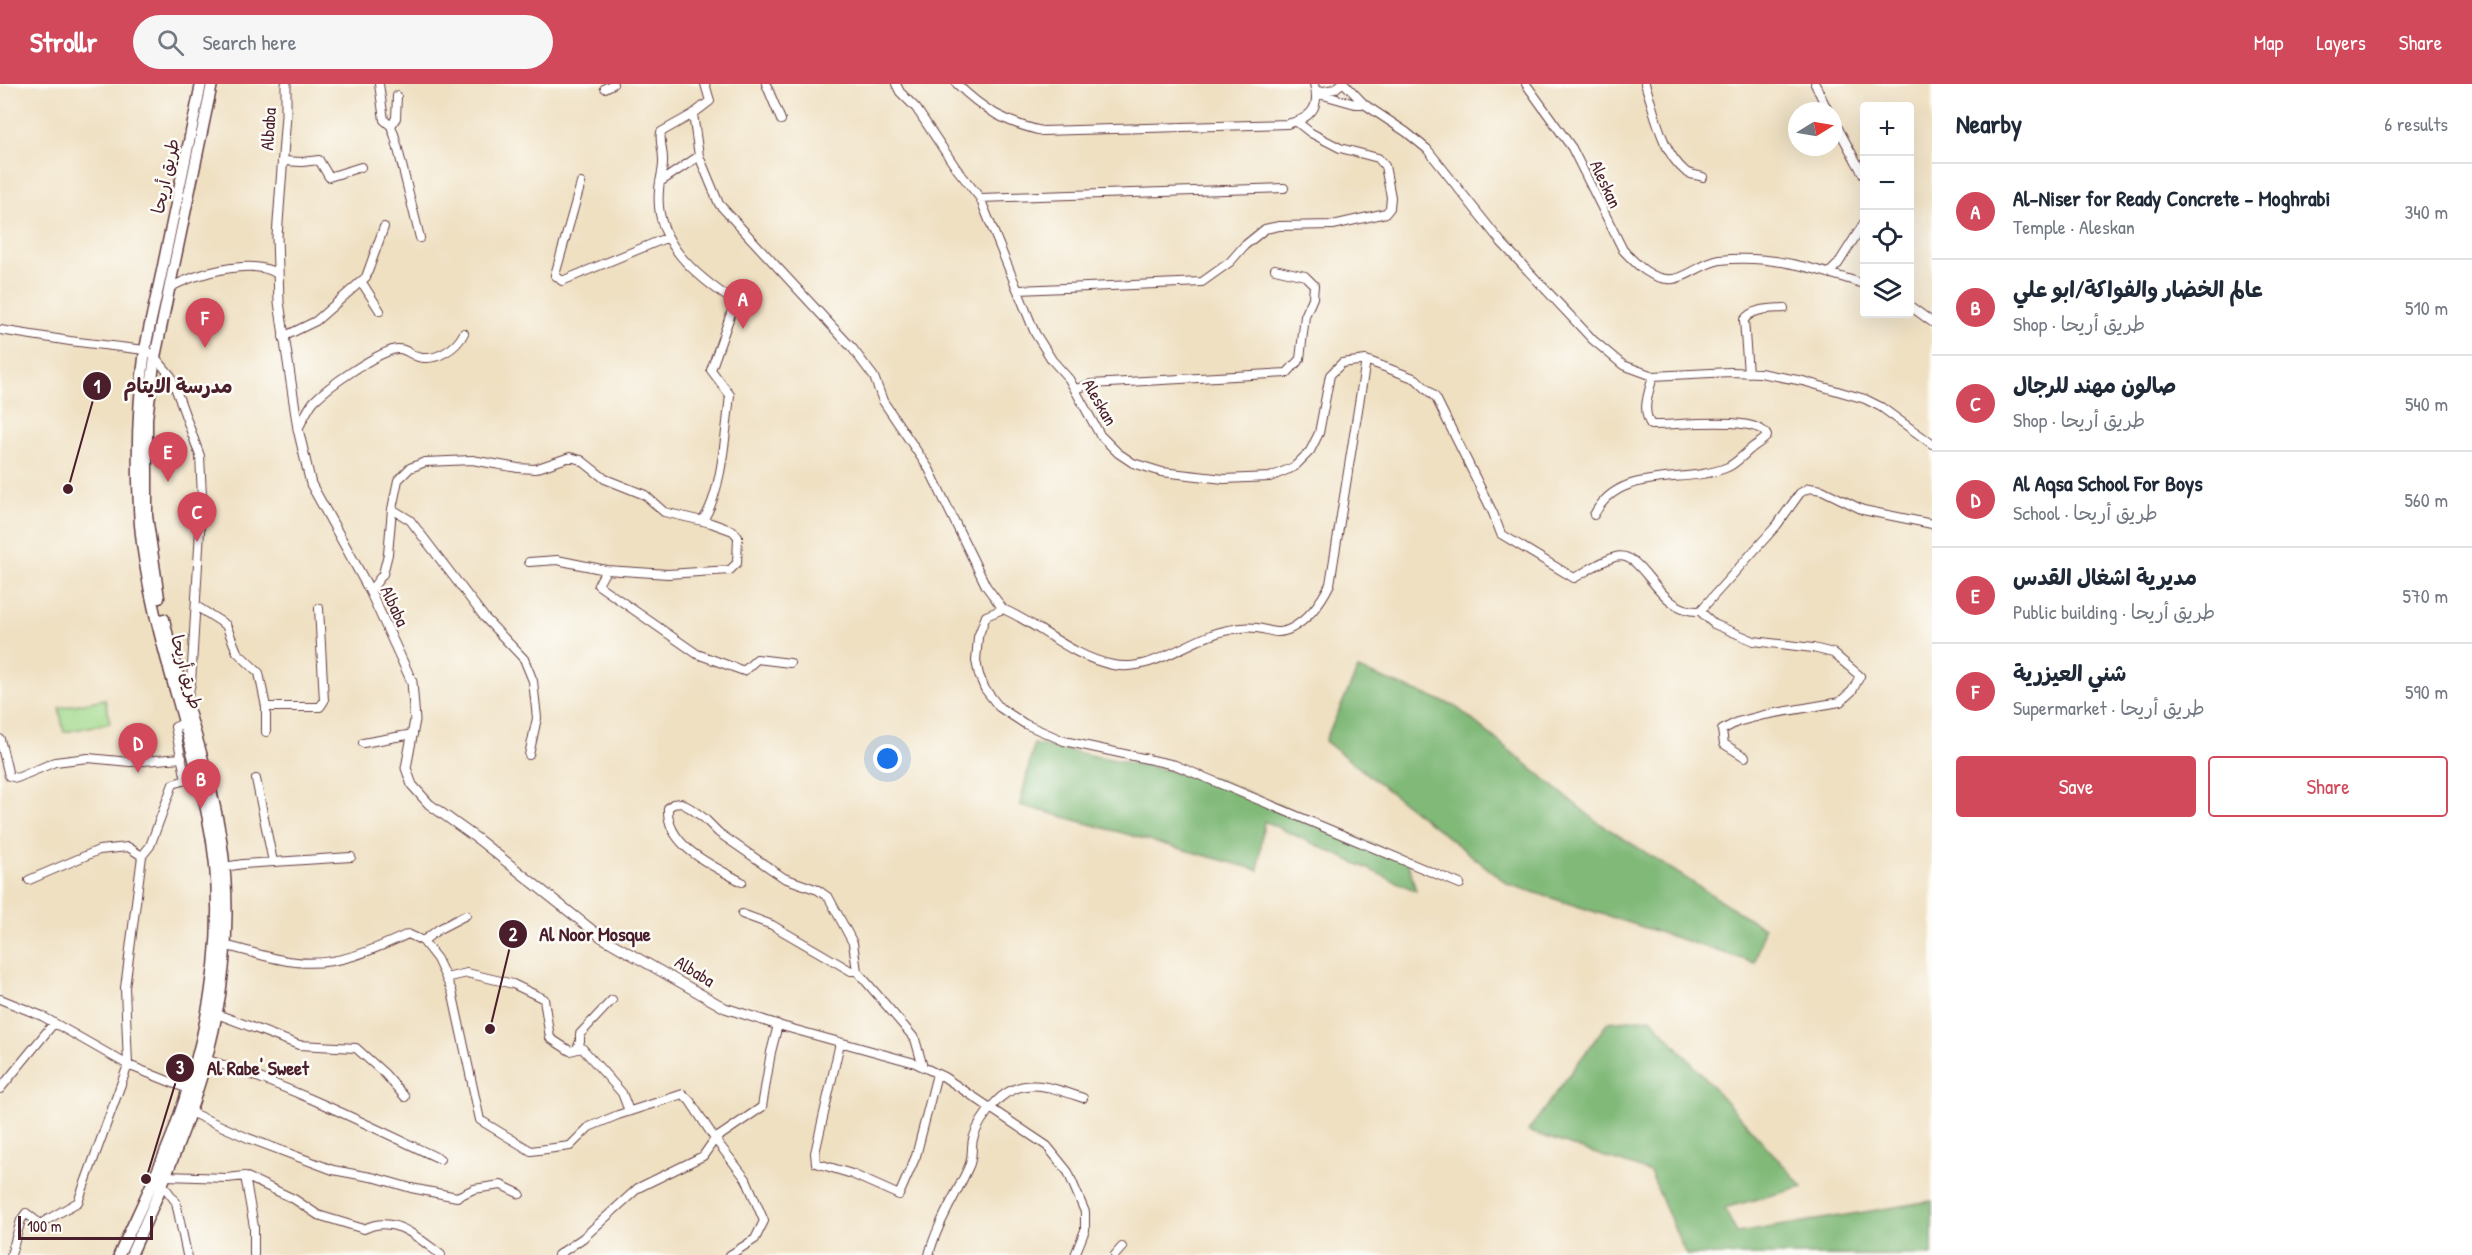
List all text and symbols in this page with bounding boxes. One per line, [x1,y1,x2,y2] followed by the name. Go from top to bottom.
[133,15,553,69] search box
[30,23,97,61] text: Strollr
[154,26,187,59] icon: search
[202,27,296,57] text: Search here
[2254,28,2283,57] text: Map
[2316,28,2366,57] text: Layers
[2399,28,2442,57] text: Share
[1788,102,1842,156] north arrow
[1860,102,1914,318] map controls
[1860,102,1914,156] button: +
[1956,106,2022,141] text: Nearby
[254,107,282,151] street label: Albaba
[2384,110,2448,137] text: 6 results
[145,136,185,216] street label: طريق أريحا
[1584,156,1628,212] street label: Aleskan
[1860,156,1914,210] button: −
[2013,183,2331,213] text: Al-Niser for Ready Concrete - Moghrabi
[1971,198,1980,225] text: A
[2404,198,2448,225] text: 340 m
[1860,210,1914,264] button: locate
[2013,213,2135,240] text: Temple · Aleskan
[1860,264,1914,318] button: layers
[2013,274,2263,304] text: عالم الخضار والفواكة/ابو علي
[724,280,762,329] pin: A
[1970,294,1981,321] text: B
[2405,294,2448,321] text: 510 m
[186,298,224,348] pin: F
[2013,310,2145,337] text: Shop · طريق أريحا
[82,367,245,405] callout: مدرسة الايتام
[2013,370,2176,400] text: صالون مهند للرجال
[123,372,233,401] text: مدرسة الايتام
[94,374,101,399] text: 1
[1077,374,1123,430] street label: Aleskan
[1970,390,1981,417] text: C
[2405,390,2448,417] text: 540 m
[2013,406,2145,433] text: Shop · طريق أريحا
[148,432,188,482] pin: E
[2013,468,2203,498] text: Al Aqsa School For Boys
[1971,486,1980,513] text: D
[2404,486,2448,513] text: 560 m
[178,492,216,542] pin: C
[2013,499,2158,526] text: School · طريق أريحا
[2013,562,2197,592] text: مديرية اشغال القدس
[375,581,415,631] street label: Albaba
[1971,582,1980,609] text: E
[2402,582,2448,609] text: 570 m
[2013,598,2215,625] text: Public building · طريق أريحا
[165,632,209,712] street label: طريق أريحا
[2013,658,2126,688] text: شني العيزرية
[1972,678,1979,705] text: F
[2405,678,2448,705] text: 590 m
[2013,694,2205,721] text: Supermarket · طريق أريحا
[118,724,158,773] pin: D
[873,744,902,773] your location
[1956,756,2196,817] button: Save
[2208,756,2448,817] button: Share
[182,760,220,809] pin: B
[498,915,663,953] callout: Al Noor Mosque
[539,920,651,948] text: Al Noor Mosque
[509,922,518,947] text: 2
[670,949,720,993] street label: Albaba
[165,1049,321,1087] callout: Al Rabe' Sweet
[207,1054,310,1081] text: Al Rabe' Sweet
[176,1055,184,1080] text: 3
[18,1213,153,1240] scale bar
[27,1215,62,1237] text: 100 m

